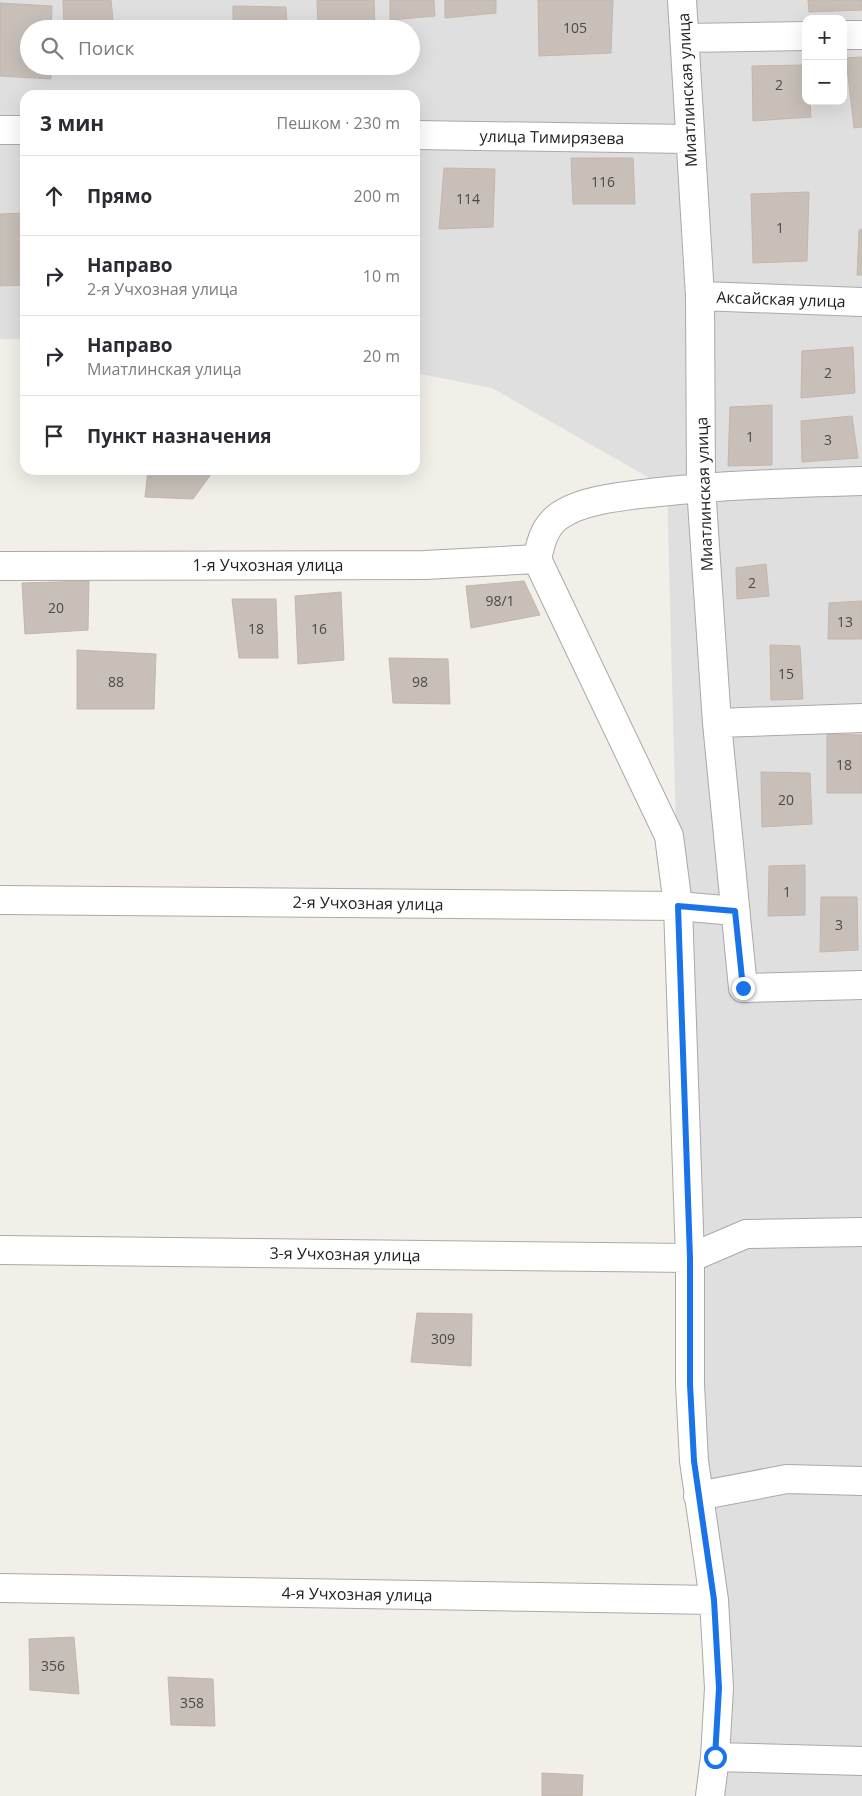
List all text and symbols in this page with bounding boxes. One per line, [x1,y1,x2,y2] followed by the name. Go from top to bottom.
[672,12,702,168] street label: Миатлинская улица
[802,15,847,105] map controls
[802,15,847,60] button: +
[563,18,587,37] house number: 105
[20,20,420,75] search box
[38,34,66,62] icon: search
[78,35,134,61] text: Поиск
[802,60,847,105] button: −
[775,75,783,94] house number: 2
[40,109,104,137] text: 3 мин
[277,112,400,134] text: Пешком · 230 m
[479,125,625,149] street label: улица Тимирязева
[591,172,615,191] house number: 116
[40,182,68,210] icon: ahead
[87,183,152,209] text: Прямо
[354,185,400,207] text: 200 m
[456,189,480,208] house number: 114
[776,218,784,237] house number: 1
[87,252,173,278] text: Направо
[40,262,68,290] icon: right
[363,265,400,287] text: 10 m
[87,278,238,300] text: 2-я Учхозная улица
[716,286,846,312] street label: Аксайская улица
[87,332,173,358] text: Направо
[40,342,68,370] icon: right
[363,345,400,367] text: 20 m
[87,358,242,380] text: Миатлинская улица
[824,363,832,382] house number: 2
[690,416,718,572] street label: Миатлинская улица
[40,422,68,450] icon: arrive
[87,423,272,449] text: Пункт назначения
[746,427,754,446] house number: 1
[824,430,832,449] house number: 3
[193,554,343,576] street label: 1-я Учхозная улица
[748,573,756,592] house number: 2
[485,591,515,610] house number: 98/1
[48,598,64,617] house number: 20
[837,612,853,631] house number: 13
[248,619,264,638] house number: 18
[311,619,327,638] house number: 16
[778,664,794,683] house number: 15
[108,672,124,691] house number: 88
[412,672,428,691] house number: 98
[836,755,852,774] house number: 18
[778,790,794,809] house number: 20
[783,882,791,901] house number: 1
[292,891,444,915] street label: 2-я Учхозная улица
[835,915,843,934] house number: 3
[732,977,755,1000] route end
[269,1242,421,1266] street label: 3-я Учхозная улица
[431,1329,455,1348] house number: 309
[281,1582,433,1606] street label: 4-я Учхозная улица
[41,1656,65,1675] house number: 356
[180,1693,204,1712] house number: 358
[704,1746,727,1769] route start

